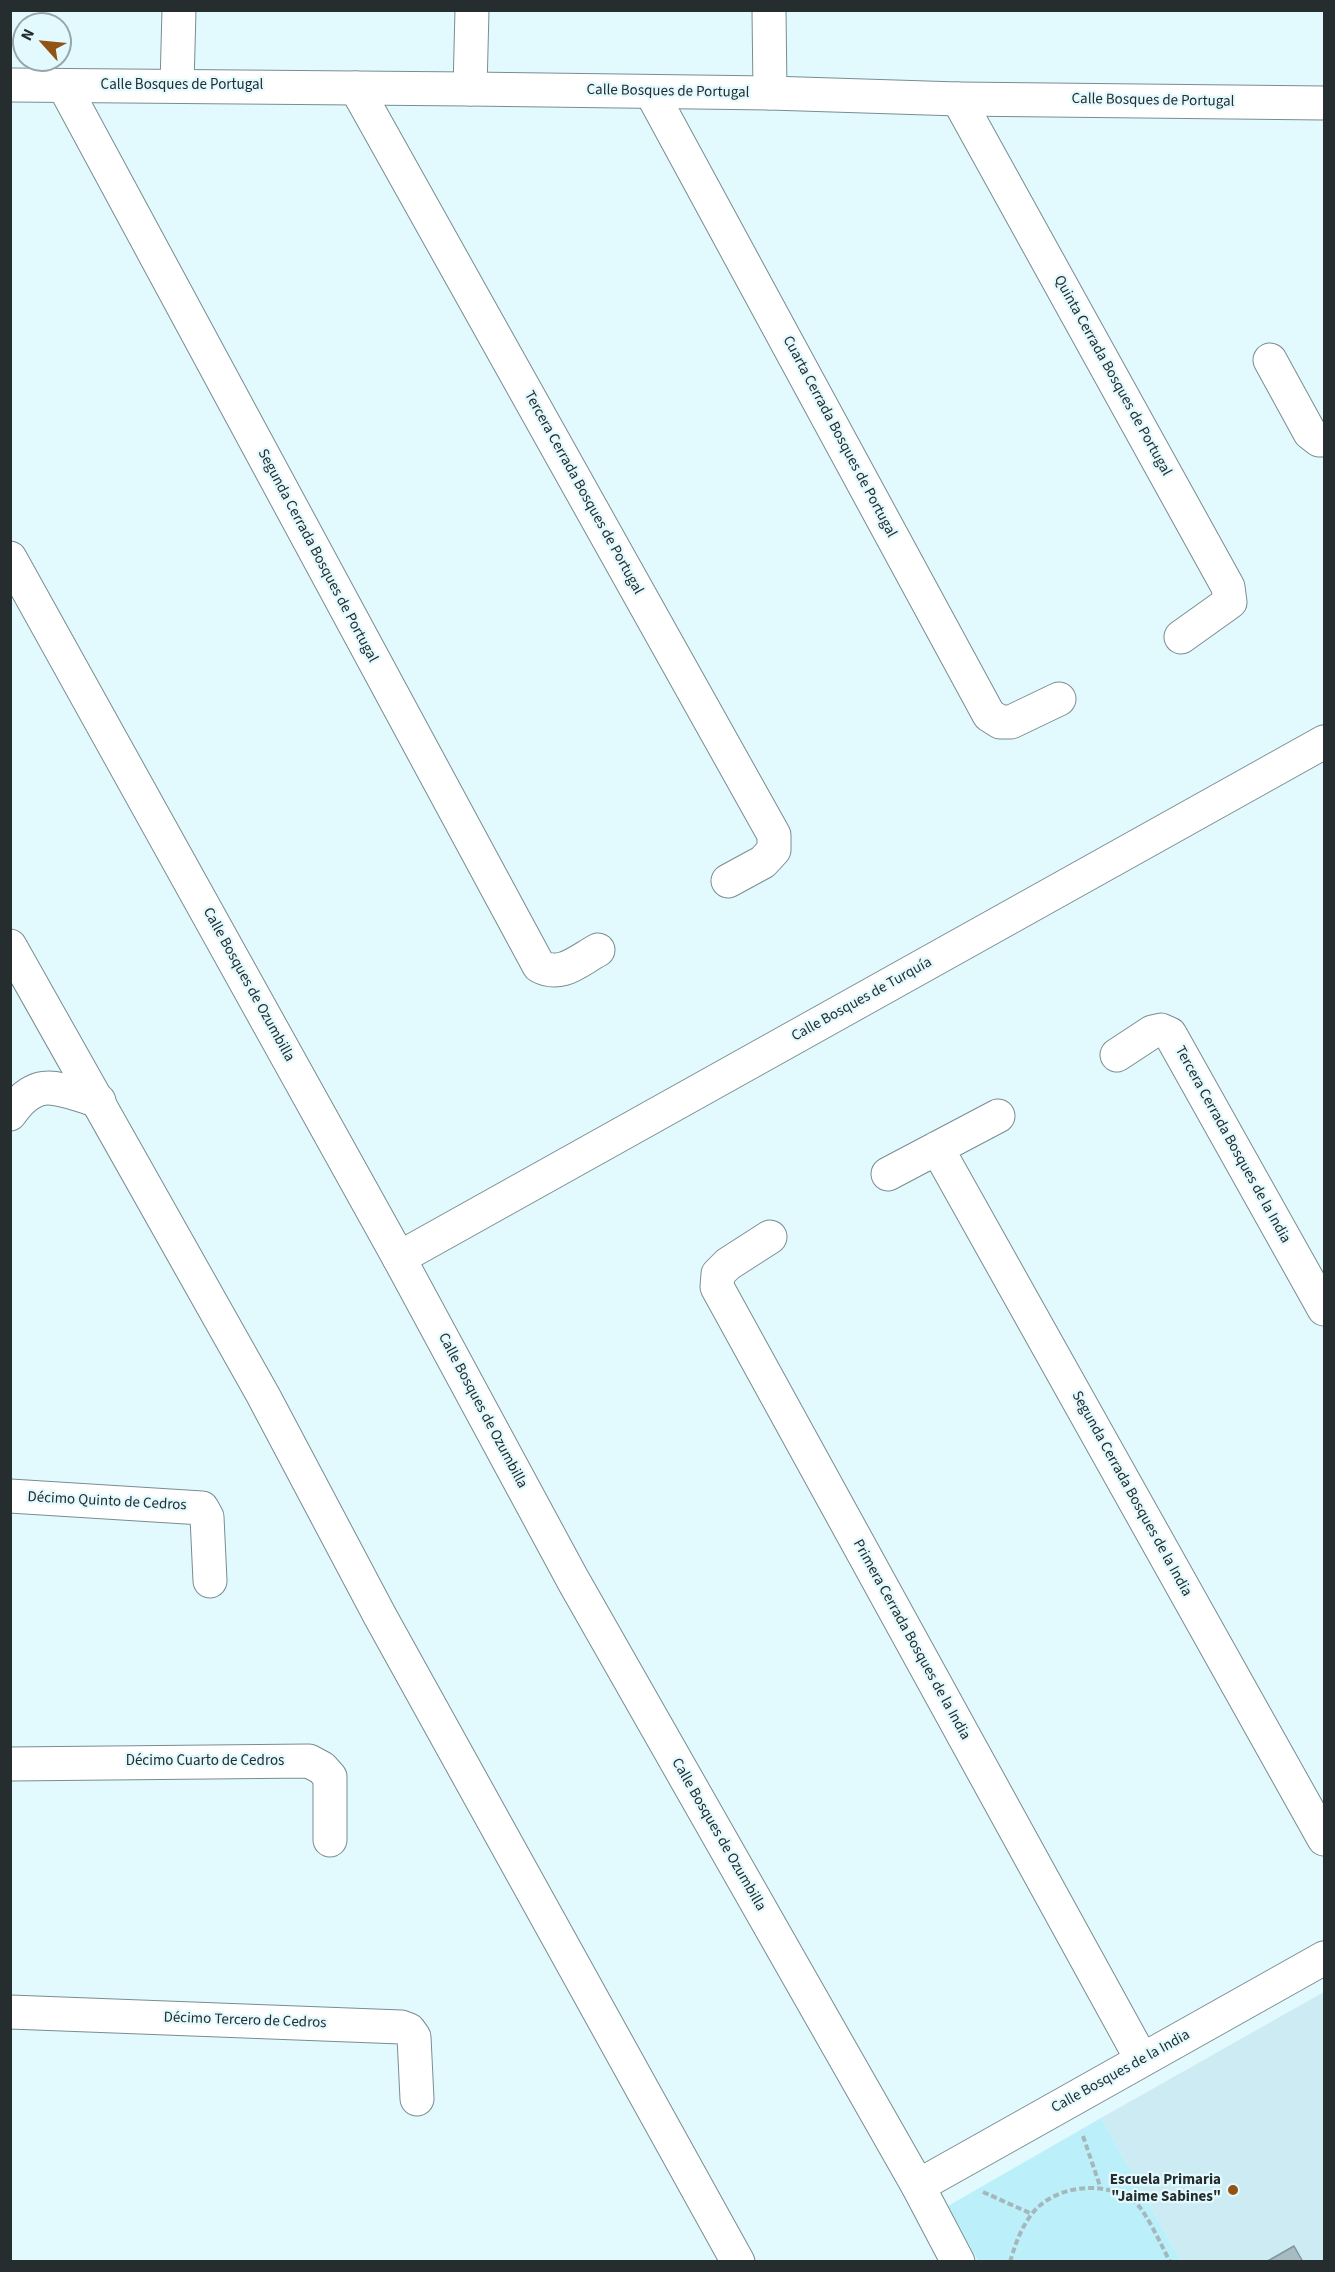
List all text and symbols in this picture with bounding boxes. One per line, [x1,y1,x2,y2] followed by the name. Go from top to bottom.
[12,12,72,72] north arrow
[16,25,40,44] text: N
[101,77,263,95] street label: Calle Bosques de Portugal
[586,82,750,102] street label: Calle Bosques de Portugal
[1071,91,1235,111] street label: Calle Bosques de Portugal
[1049,273,1175,479] street label: Quinta Cerrada Bosques de Portugal
[778,333,900,541] street label: Cuarta Cerrada Bosques de Portugal
[519,388,647,598] street label: Tercera Cerrada Bosques de Portugal
[253,446,381,666] street label: Segunda Cerrada Bosques de Portugal
[198,905,298,1065] street label: Calle Bosques de Ozumbilla
[789,954,935,1046] street label: Calle Bosques de Turquía
[1170,1043,1294,1247] street label: Tercera Cerrada Bosques de la India
[433,1330,531,1492] street label: Calle Bosques de Ozumbilla
[1067,1388,1195,1600] street label: Segunda Cerrada Bosques de la India
[27,1489,187,1515] street label: Décimo Quinto de Cedros
[848,1537,974,1743] street label: Primera Cerrada Bosques de la India
[126,1753,284,1771] street label: Décimo Cuarto de Cedros
[667,1755,769,1915] street label: Calle Bosques de Ozumbilla
[163,2009,327,2033] street label: Décimo Tercero de Cedros
[1049,2026,1193,2118] street label: Calle Bosques de la India
[1110,2172,1221,2207] place label: Escuela Primaria "Jaime Sabines"
[1226,2183,1240,2197] marker: Escuela Primaria "Jaime Sabines"

